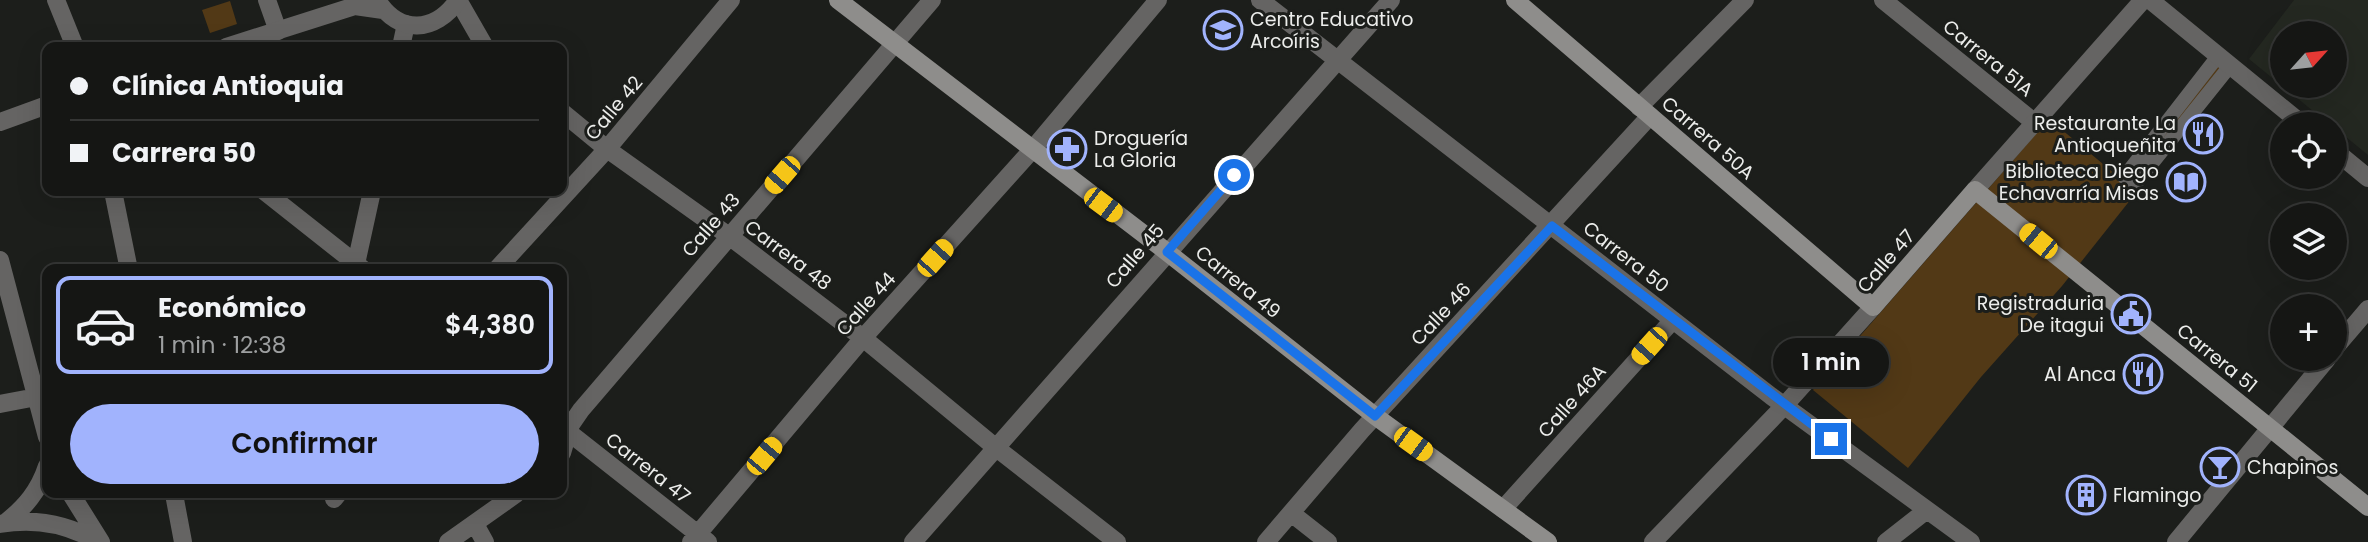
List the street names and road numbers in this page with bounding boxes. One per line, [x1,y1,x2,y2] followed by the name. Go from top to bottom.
[1937,13,2039,103] street label: Carrera 51A
[579,70,649,146] street label: Calle 42
[1656,90,1760,186] street label: Carrera 50A
[676,187,746,263] street label: Calle 43
[739,213,837,297] street label: Carrera 48
[1577,215,1675,299] street label: Carrera 50
[1099,218,1171,294] street label: Calle 45
[1851,223,1921,299] street label: Calle 47
[1190,239,1286,325] street label: Carrera 49
[830,266,902,342] street label: Calle 44
[1405,276,1477,352] street label: Calle 46
[2171,317,2263,399] street label: Carrera 51
[1532,358,1612,444] street label: Calle 46A
[600,426,696,510] street label: Carrera 47

